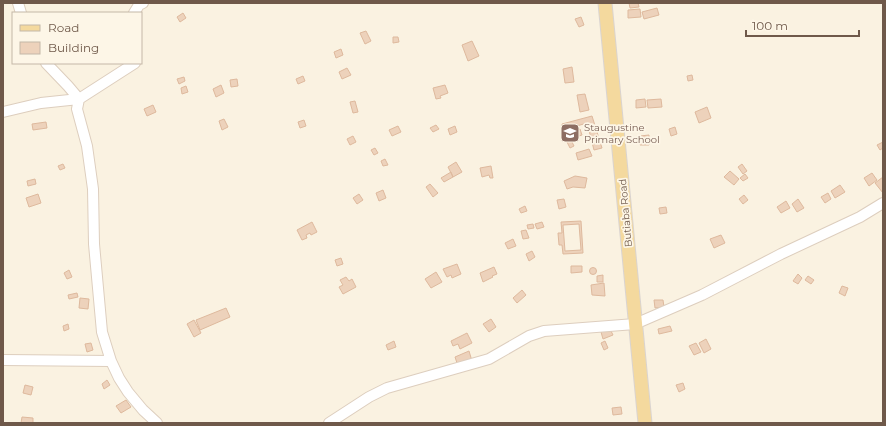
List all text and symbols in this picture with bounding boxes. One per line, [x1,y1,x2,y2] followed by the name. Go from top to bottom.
[12,12,142,64] legend
[746,12,859,38] scale bar
[752,18,788,33] text: 100 m
[48,20,79,35] text: Road
[48,40,99,55] text: Building
[584,121,660,146] place label: Staugustine Primary School
[559,122,581,144] school or university icon: Staugustine Primary School
[616,178,635,248] street label: Butiaba Road

